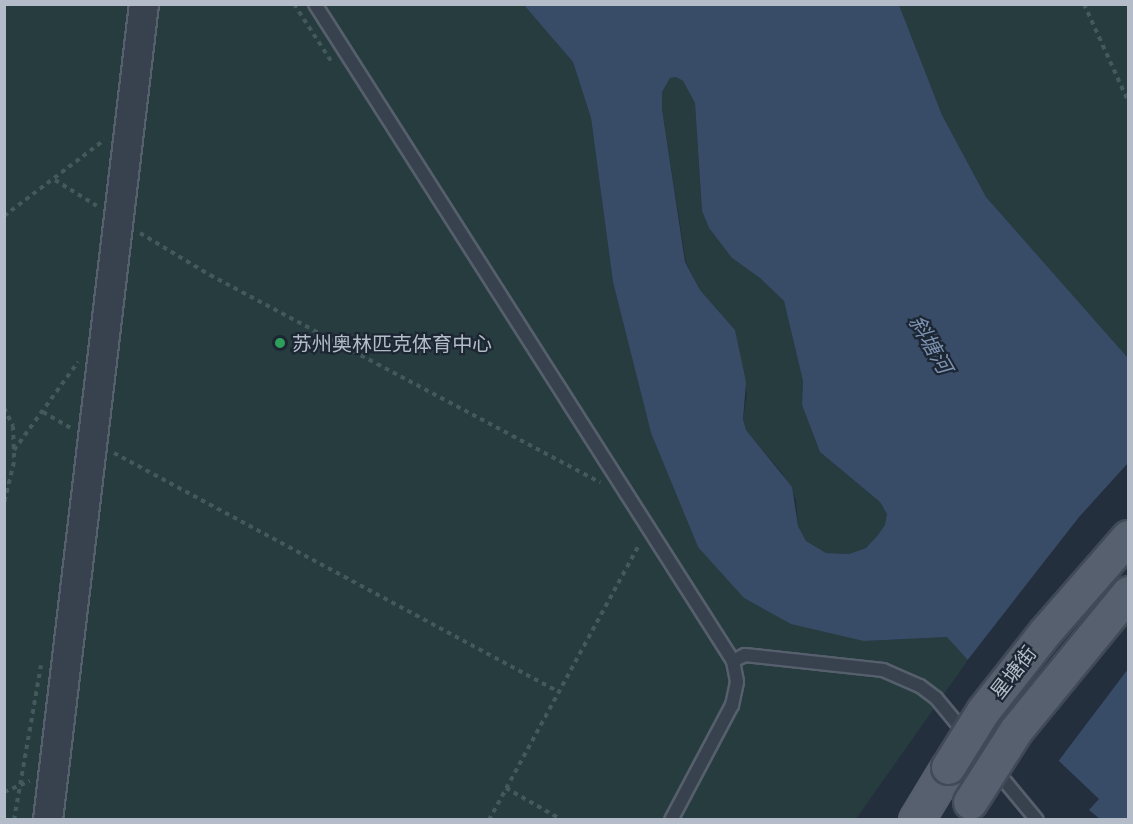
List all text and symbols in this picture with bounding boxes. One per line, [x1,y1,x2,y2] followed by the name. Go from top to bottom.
[904,310,958,378] water label: 斜塘河
[292,331,492,355] place label: 苏州奥林匹克体育中心
[273,336,287,350] marker: 苏州奥林匹克体育中心
[985,641,1041,703] street label: 星塘街

